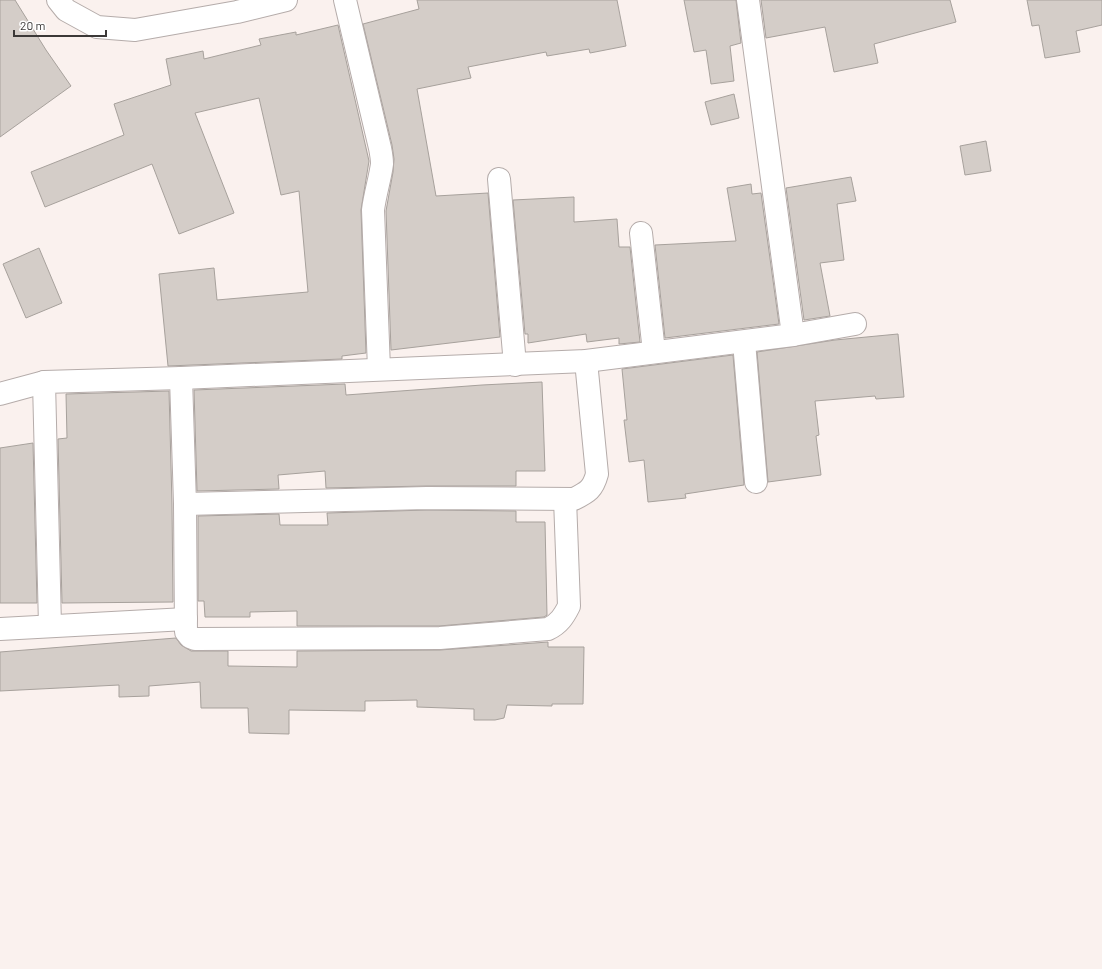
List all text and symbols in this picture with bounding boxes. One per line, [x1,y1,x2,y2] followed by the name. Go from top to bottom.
[14,12,106,38] scale bar
[20,18,46,32] text: 20 m

